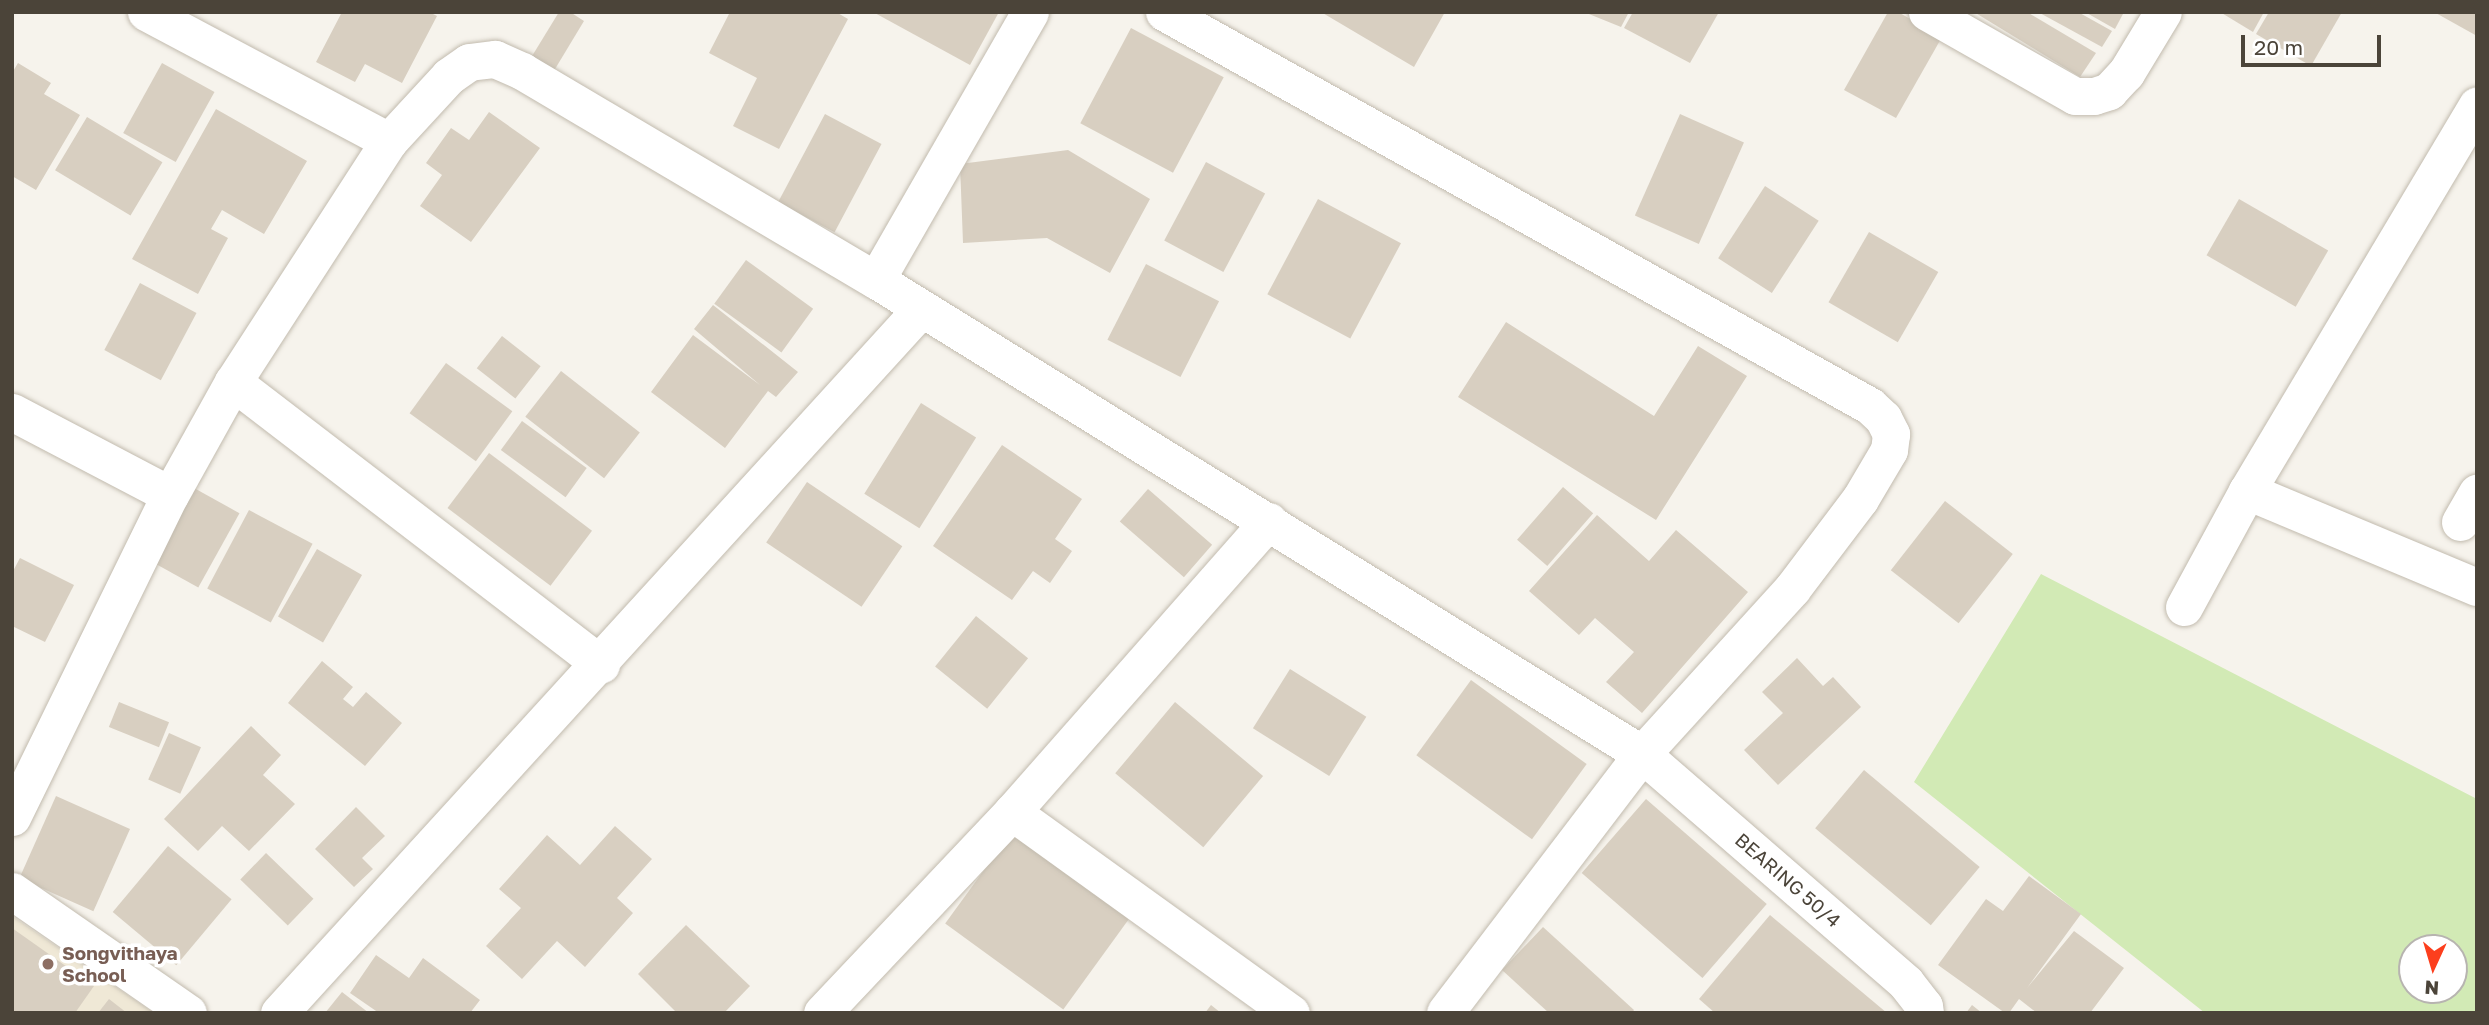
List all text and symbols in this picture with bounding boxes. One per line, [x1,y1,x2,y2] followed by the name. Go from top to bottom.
[2244,21,2384,65] scale bar
[2254,34,2303,60] text: 20 m
[1731,828,1845,932] street label: BEARING 50/4
[2398,934,2468,1004] north arrow
[62,942,177,986] place label: Songvithaya School
[40,956,56,972] marker: Songvithaya School
[2424,976,2440,1000] text: N

